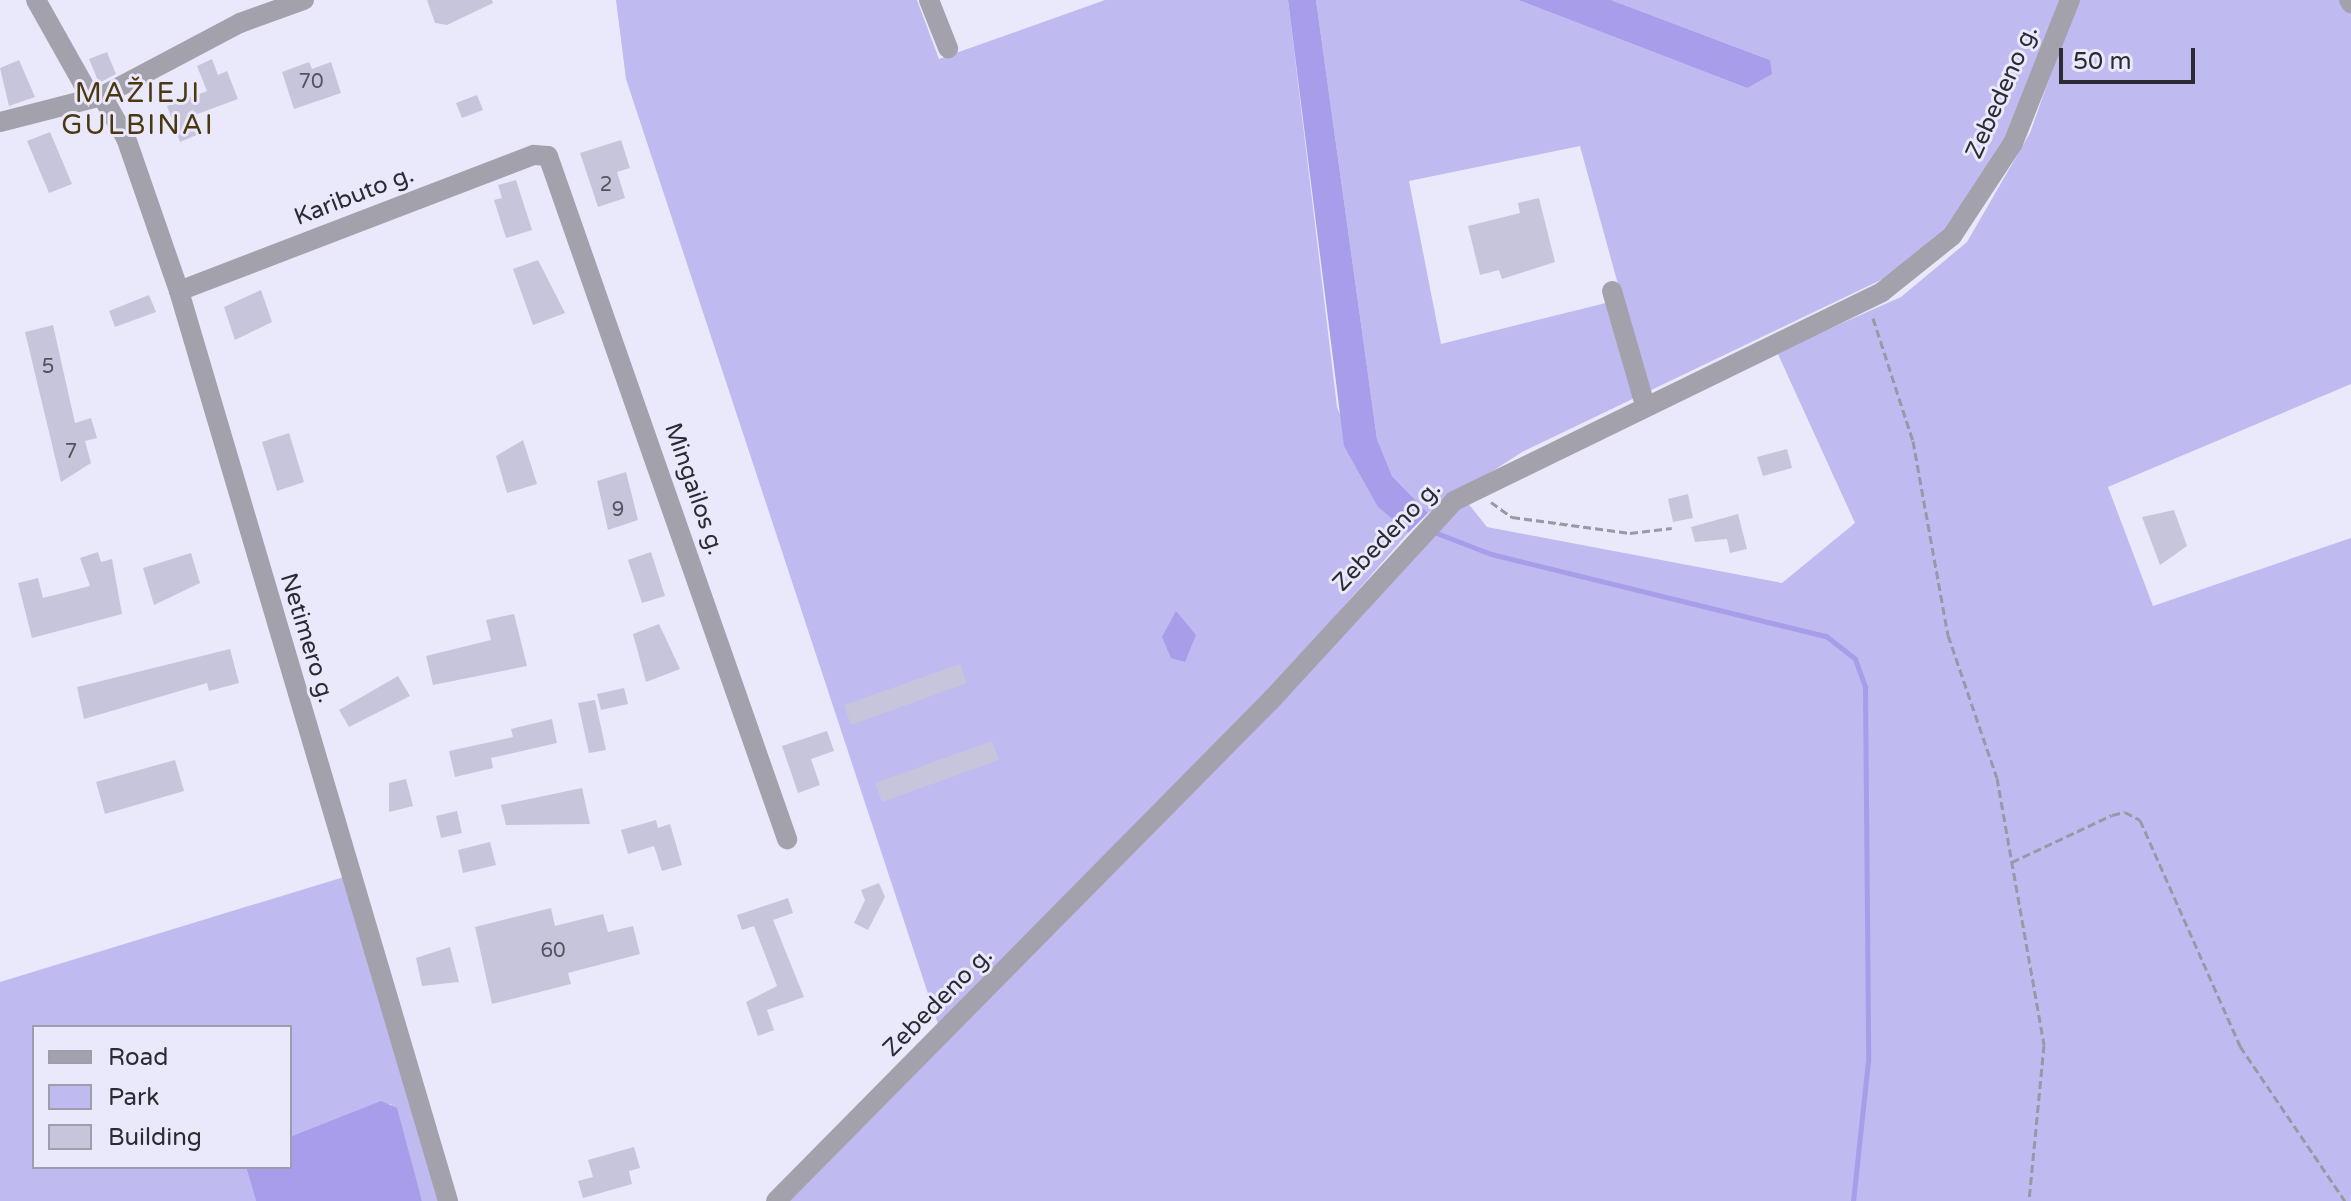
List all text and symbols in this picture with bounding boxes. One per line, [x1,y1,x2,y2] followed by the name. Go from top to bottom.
[1960,21,2044,163] street label: Zebedeno g.
[2063,32,2199,82] scale bar
[2073,47,2131,76] text: 50 m
[298,70,324,94] house number: 70
[61,76,215,142] district label: MAŽIEJI GULBINAI
[290,160,418,232] street label: Kaributo g.
[600,173,612,197] house number: 2
[42,355,54,379] house number: 5
[658,419,730,559] street label: Mingailos g.
[65,440,77,464] house number: 7
[1327,474,1447,598] street label: Zebedeno g.
[612,498,624,522] house number: 9
[274,570,340,706] street label: Netimero g.
[540,939,566,963] house number: 60
[877,941,999,1063] street label: Zebedeno g.
[32,1025,292,1169] legend
[108,1043,168,1072] text: Road
[108,1083,159,1112] text: Park
[108,1123,202,1152] text: Building

